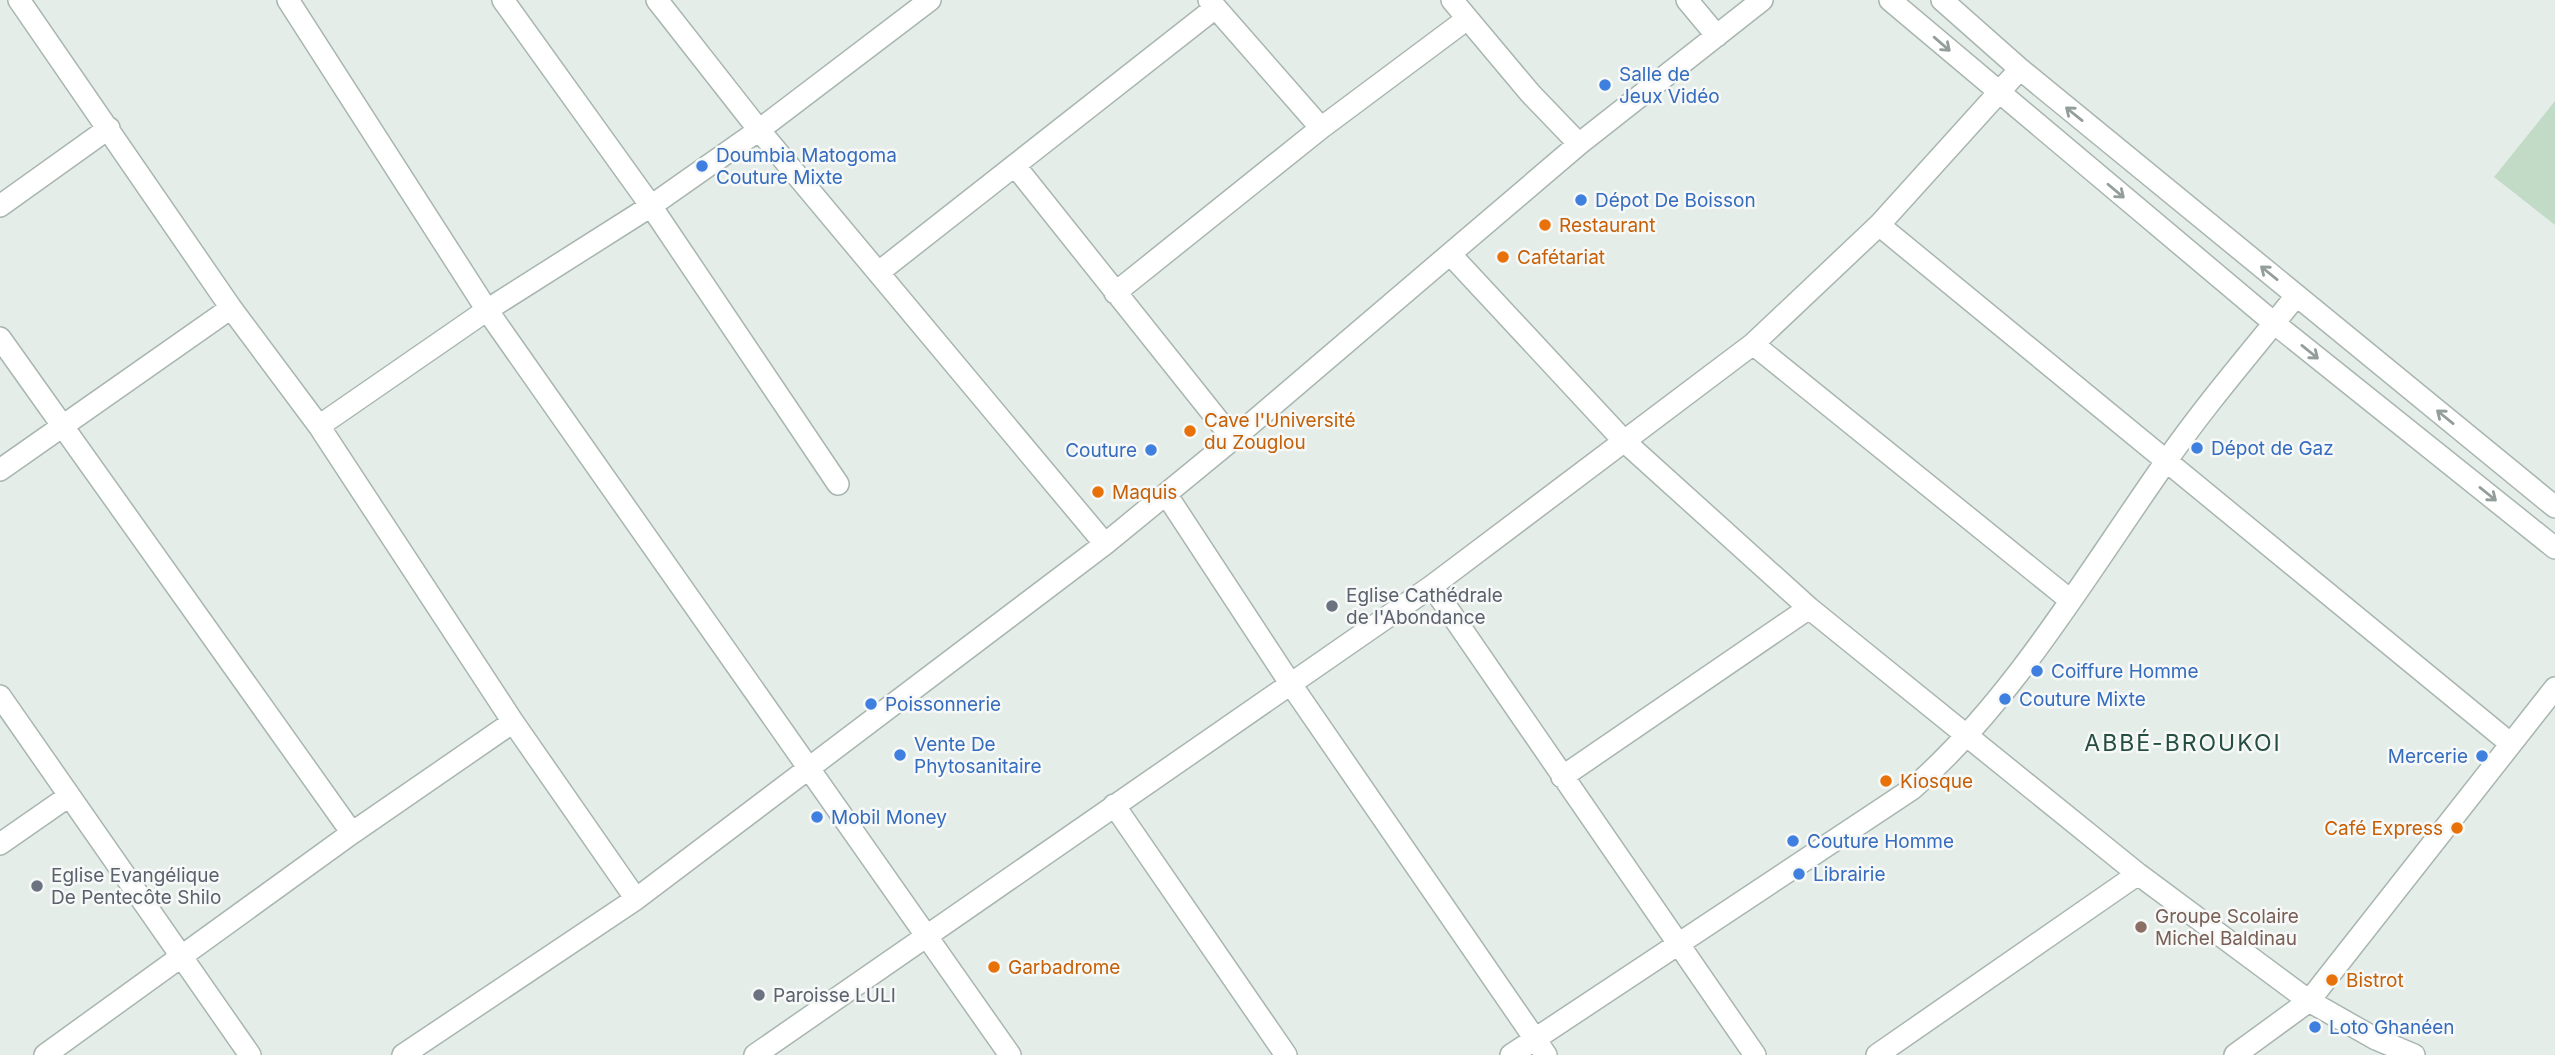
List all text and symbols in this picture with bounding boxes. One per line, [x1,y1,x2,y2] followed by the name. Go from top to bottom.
[1933,36,1951,52] one-way arrow
[1619,63,1720,108] place label: Salle de Jeux Vidéo
[1597,77,1613,93] marker: Salle de Jeux Vidéo
[2065,106,2083,121] one-way arrow
[716,144,897,189] place label: Doumbia Matogoma Couture Mixte
[694,158,710,174] marker: Doumbia Matogoma Couture Mixte
[2107,183,2125,199] one-way arrow
[1595,189,1756,212] place label: Dépot De Boisson
[1573,192,1589,208] marker: Dépot De Boisson
[1559,214,1656,237] place label: Restaurant
[1537,217,1553,233] marker: Restaurant
[1517,246,1605,269] place label: Cafétariat
[1495,249,1511,265] marker: Cafétariat
[2260,265,2278,281] one-way arrow
[2301,344,2319,359] one-way arrow
[1204,409,1356,454] place label: Cave l'Université du Zouglou
[2437,409,2455,425] one-way arrow
[1182,423,1198,439] marker: Cave l'Université du Zouglou
[2211,437,2334,460] place label: Dépot de Gaz
[1065,439,1137,462] place label: Couture
[2189,440,2205,456] marker: Dépot de Gaz
[1143,442,1159,458] marker: Couture
[1112,481,1177,504] place label: Maquis
[1090,484,1106,500] marker: Maquis
[2478,486,2496,502] one-way arrow
[1346,584,1503,629] place label: Eglise Cathédrale de l'Abondance
[1324,598,1340,614] marker: Eglise Cathédrale de l'Abondance
[2051,660,2199,683] place label: Coiffure Homme
[2029,663,2045,679] marker: Coiffure Homme
[2019,688,2146,711] place label: Couture Mixte
[1997,691,2013,707] marker: Couture Mixte
[885,693,1001,716] place label: Poissonnerie
[863,696,879,712] marker: Poissonnerie
[2084,729,2282,757] district label: ABBÉ-BROUKOI
[914,733,1042,778] place label: Vente De Phytosanitaire
[2388,745,2468,768] place label: Mercerie
[892,747,908,763] marker: Vente De Phytosanitaire
[2474,748,2490,764] marker: Mercerie
[1900,770,1973,793] place label: Kiosque
[1878,773,1894,789] marker: Kiosque
[831,806,947,829] place label: Mobil Money
[809,809,825,825] marker: Mobil Money
[2324,817,2443,840] place label: Café Express
[2449,820,2465,836] marker: Café Express
[1807,830,1954,853] place label: Couture Homme
[1785,833,1801,849] marker: Couture Homme
[1813,863,1886,886] place label: Librairie
[51,864,221,909] place label: Eglise Evangélique De Pentecôte Shilo
[1791,866,1807,882] marker: Librairie
[29,878,45,894] marker: Eglise Evangélique De Pentecôte Shilo
[2155,905,2299,950] place label: Groupe Scolaire Michel Baldinau
[2133,919,2149,935] marker: Groupe Scolaire Michel Baldinau
[1008,956,1120,979] place label: Garbadrome
[986,959,1002,975] marker: Garbadrome
[2346,969,2404,992] place label: Bistrot
[2324,972,2340,988] marker: Bistrot
[773,984,896,1007] place label: Paroisse LULI
[751,987,767,1003] marker: Paroisse LULI
[2329,1016,2455,1039] place label: Loto Ghanéen
[2307,1019,2323,1035] marker: Loto Ghanéen

